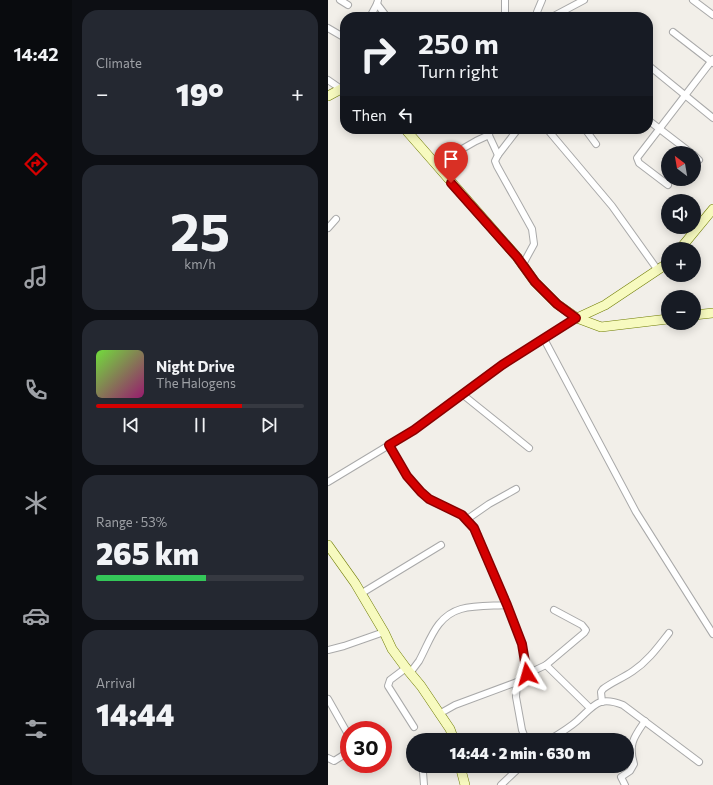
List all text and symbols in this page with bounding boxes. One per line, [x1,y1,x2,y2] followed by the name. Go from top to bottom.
[418,26,499,60] text: 250 m
[352,28,404,80] icon: right
[13,43,59,65] text: 14:42
[96,55,142,71] text: Climate
[418,60,498,82] text: Turn right
[176,75,224,112] text: 19°
[96,80,109,107] text: −
[291,80,304,107] text: +
[395,104,417,126] icon: left
[352,106,387,124] text: Then
[434,142,468,183] pin
[661,146,701,186] north arrow
[661,146,701,330] map controls
[440,148,462,170] icon: arrive
[22,150,50,178] icon: directions
[661,194,701,234] button: sound
[170,198,230,262] text: 25
[661,242,701,282] button: +
[184,256,216,272] text: km/h
[22,263,50,291] icon: music
[661,290,701,330] button: −
[156,357,235,375] text: Night Drive
[156,375,236,391] text: The Halogens
[22,376,50,404] icon: phone
[120,414,142,436] icon: previous
[189,414,211,436] icon: pause
[258,414,280,436] icon: next
[22,489,50,517] icon: climate
[96,514,167,530] text: Range · 53%
[96,534,199,571] text: 265 km
[22,602,50,630] icon: car
[506,653,548,695] position arrow
[96,675,135,691] text: Arrival
[96,695,174,732] text: 14:44
[22,715,50,743] icon: filters
[340,721,392,773] speed limit sign: 30
[450,744,590,762] text: 14:44 · 2 min · 630 m

